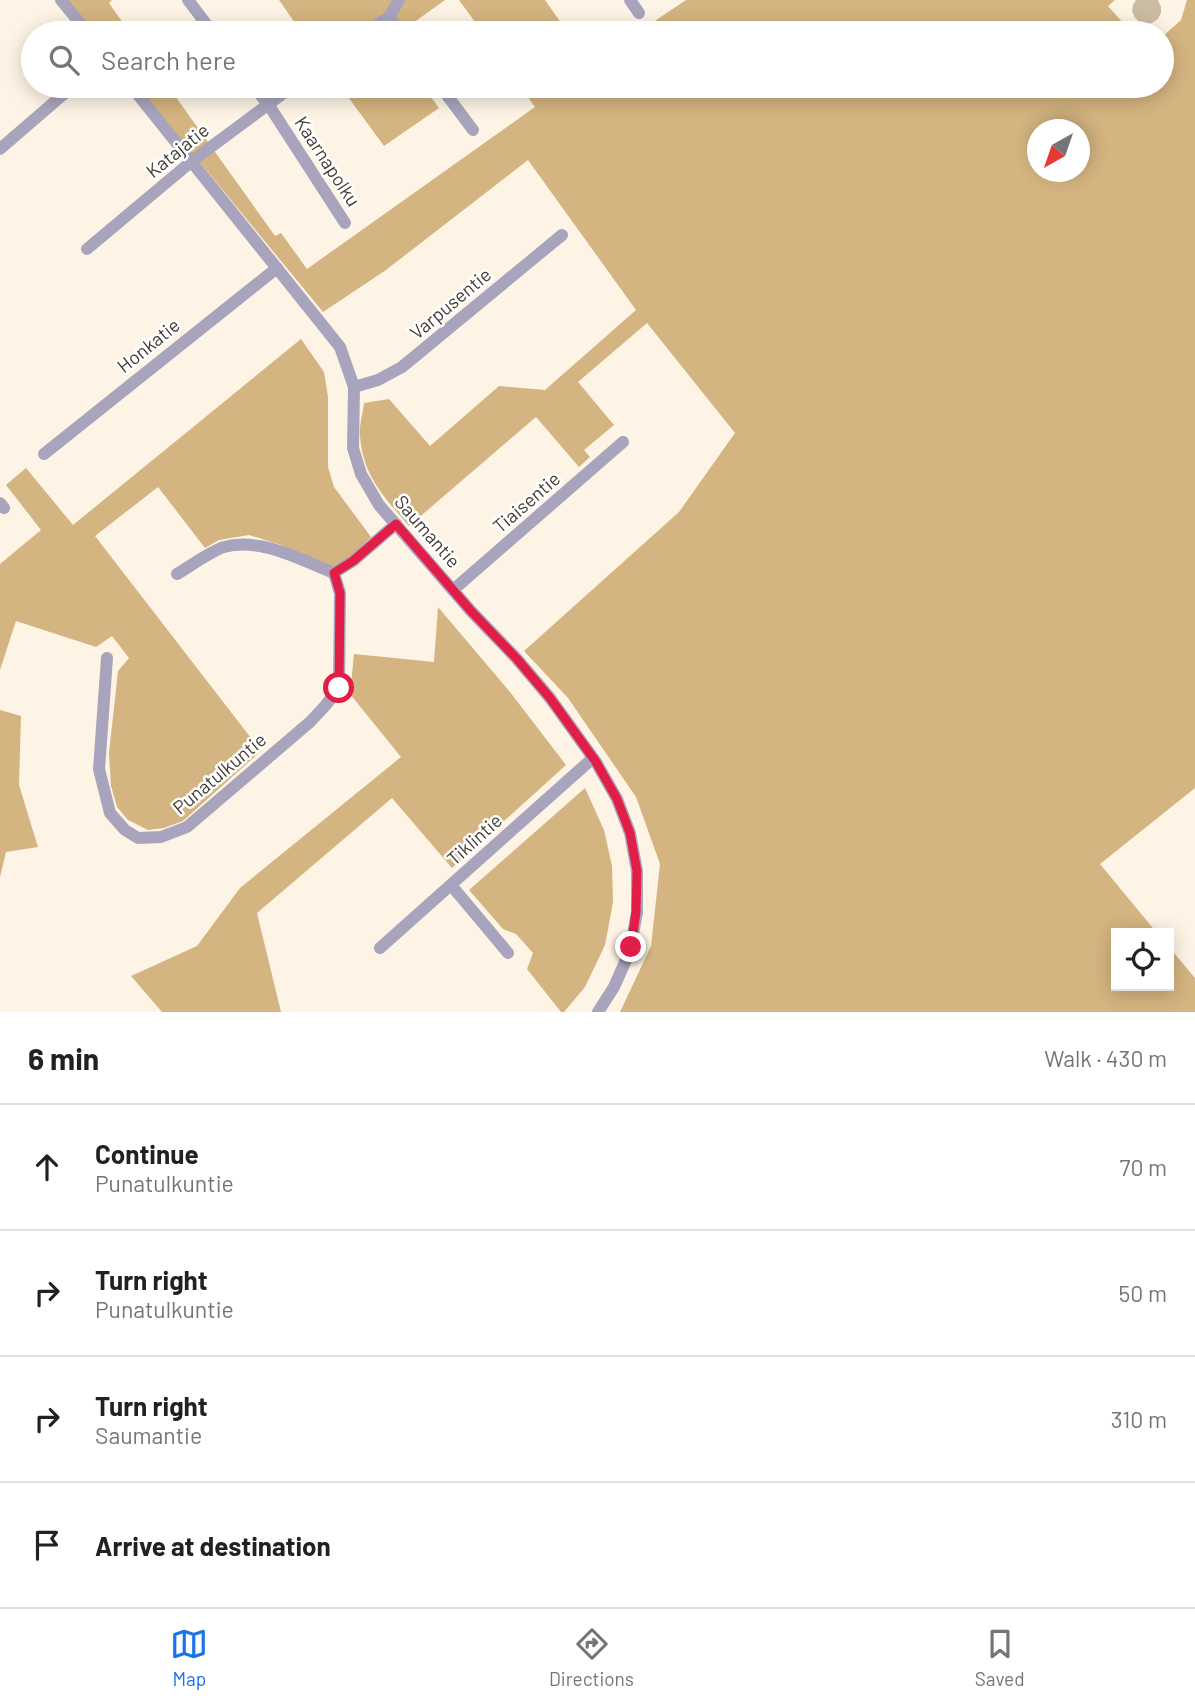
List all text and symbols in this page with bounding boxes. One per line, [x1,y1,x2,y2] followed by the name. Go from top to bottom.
[21,21,1174,98] search box
[45,41,83,79] icon: search
[101,44,236,75] text: Search here
[290,112,366,210] street label: Kaarnapolku
[141,118,213,182] street label: Katajatie
[1027,119,1090,182] north arrow
[405,262,495,344] street label: Varpusentie
[112,313,184,377] street label: Honkatie
[488,467,564,537] street label: Tiaisentie
[390,490,466,572] street label: Saumantie
[323,672,354,703] route start
[168,727,270,819] street label: Punatulkuntie
[442,808,506,870] street label: Tiklintie
[1111,928,1174,991] map controls
[1111,928,1174,991] button: locate
[615,931,646,962] route end
[28,1040,99,1076] text: 6 min
[1044,1044,1167,1072] text: Walk · 430 m
[95,1138,199,1169] text: Continue
[28,1148,66,1186] icon: ahead
[1120,1153,1167,1181] text: 70 m
[95,1169,234,1197] text: Punatulkuntie
[95,1264,208,1295] text: Turn right
[28,1274,66,1312] icon: right
[1119,1279,1167,1307] text: 50 m
[95,1295,234,1323] text: Punatulkuntie
[95,1390,208,1421] text: Turn right
[28,1400,66,1438] icon: right
[1111,1405,1167,1433] text: 310 m
[95,1421,202,1449] text: Saumantie
[28,1526,66,1564] icon: arrive
[95,1530,331,1561] text: Arrive at destination
[170,1625,208,1690] tab: Map
[549,1625,634,1690] tab: Directions
[975,1625,1025,1690] tab: Saved

